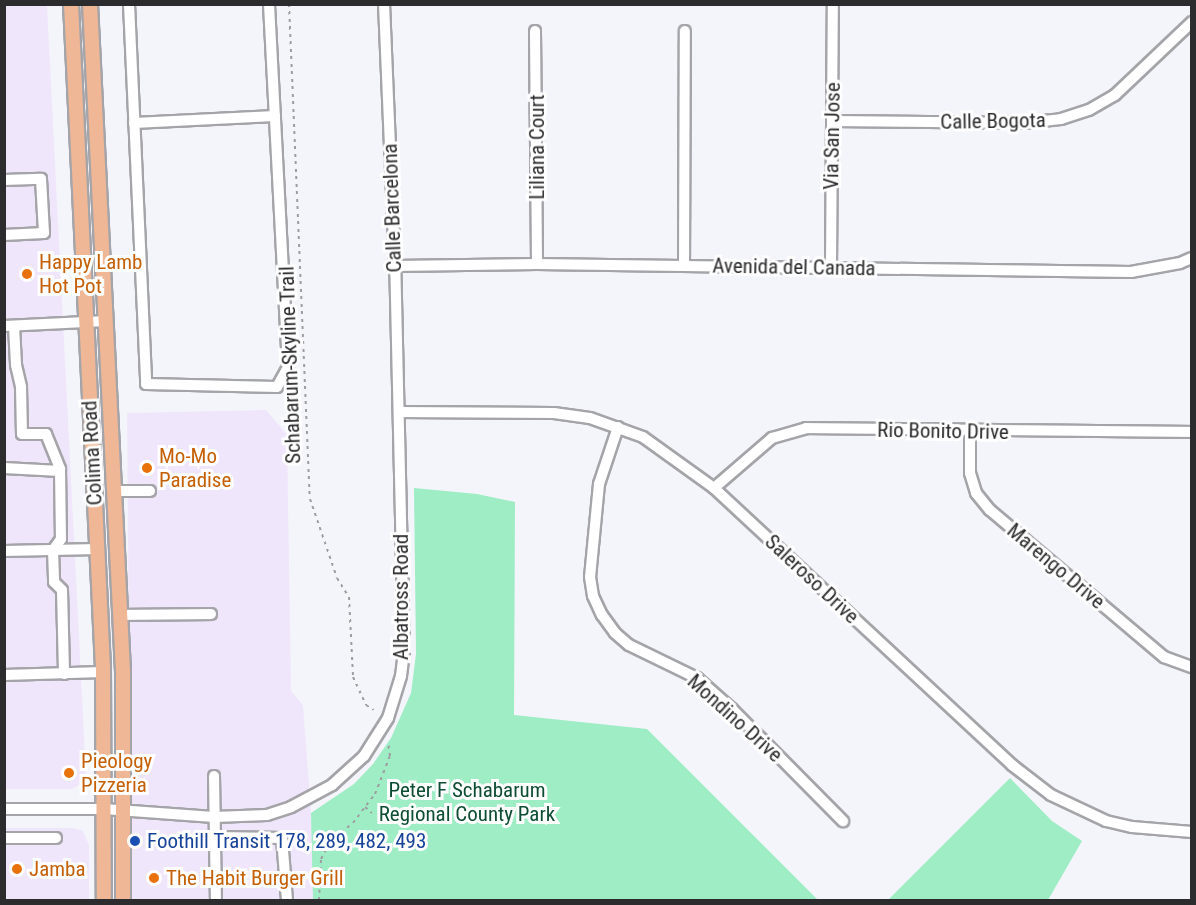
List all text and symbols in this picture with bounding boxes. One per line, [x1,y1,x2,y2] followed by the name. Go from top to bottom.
[818,82,846,190] street label: Via San Jose
[524,94,550,200] street label: Liliana Court
[940,107,1046,135] street label: Calle Bogota
[377,143,407,273] street label: Calle Barcelona
[39,249,142,299] place label: Happy Lamb Hot Pot
[712,253,876,281] street label: Avenida del Canada
[274,266,306,464] street label: Schabarum-Skyline Trail
[20,267,34,281] marker: Happy Lamb Hot Pot
[77,400,107,506] street label: Colima Road
[877,417,1009,445] street label: Rio Bonito Drive
[159,443,231,493] place label: Mo-Mo Paradise
[140,461,154,475] marker: Mo-Mo Paradise
[1002,518,1110,614] street label: Marengo Drive
[760,529,864,629] street label: Saleroso Drive
[388,534,414,660] street label: Albatross Road
[682,669,788,767] street label: Mondino Drive
[81,748,152,798] place label: Pieology Pizzeria
[62,766,76,780] marker: Pieology Pizzeria
[379,777,555,827] park label: Peter F Schabarum Regional County Park
[147,828,427,854] place label: Foothill Transit 178, 289, 482, 493
[128,834,142,848] marker: Foothill Transit 178, 289, 482, 493
[29,856,85,882] place label: Jamba
[10,862,24,876] marker: Jamba
[166,865,344,891] place label: The Habit Burger Grill
[147,871,161,885] marker: The Habit Burger Grill

